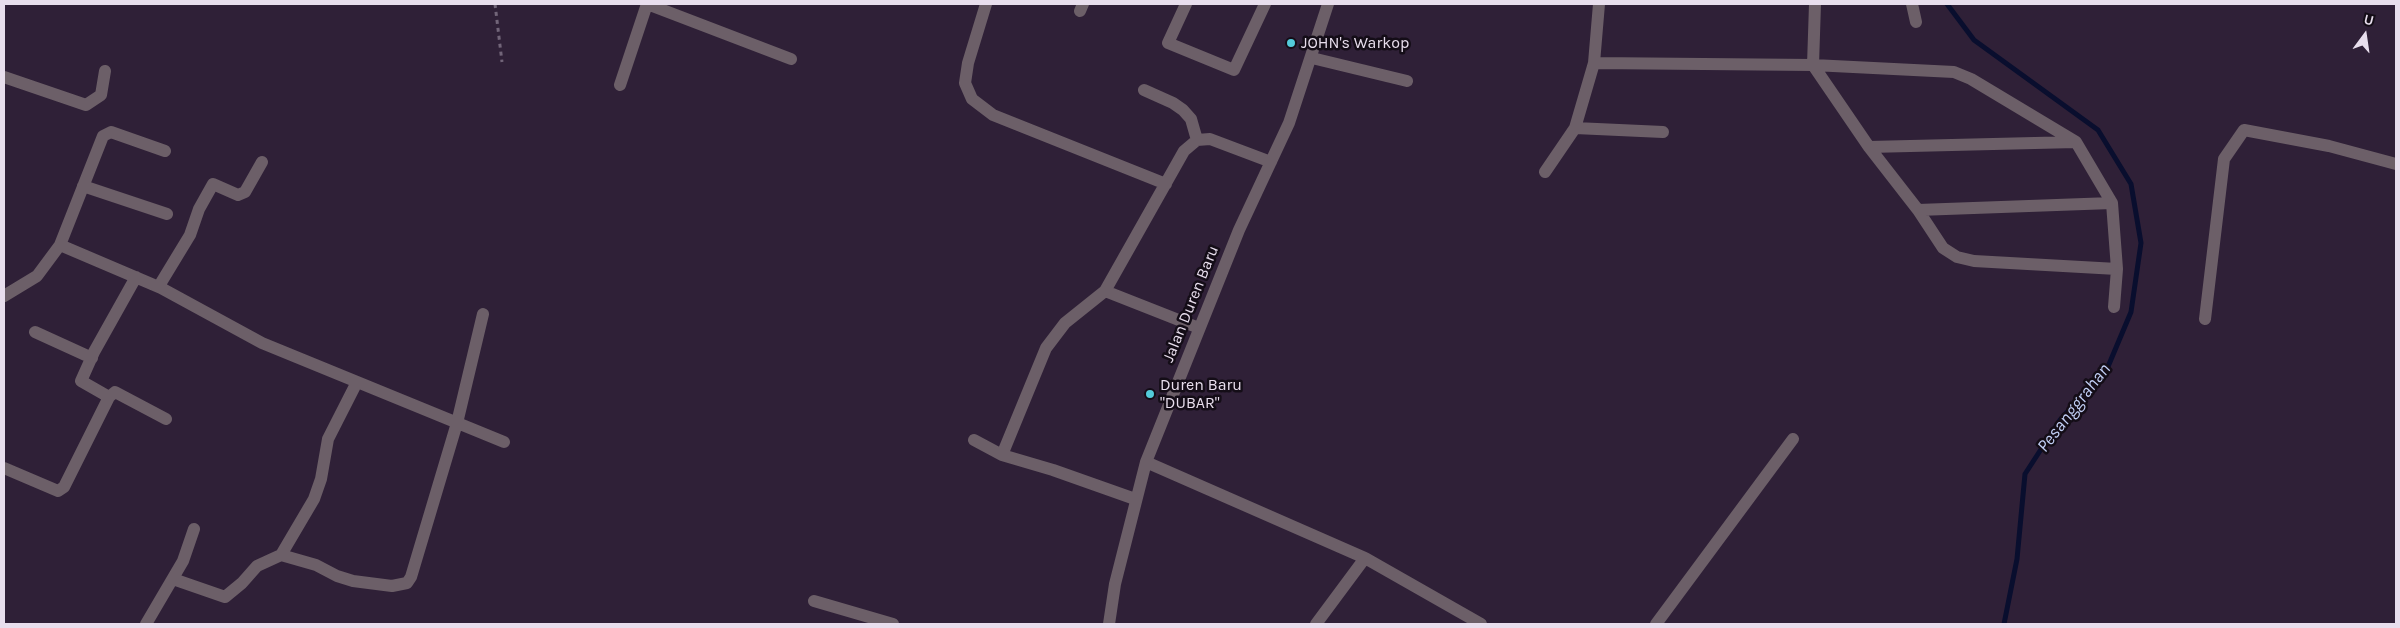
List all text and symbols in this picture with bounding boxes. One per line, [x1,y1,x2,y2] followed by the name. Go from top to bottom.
[2340,10,2390,60] north arrow
[2362,11,2375,29] text: U
[1301,33,1409,53] place label: JOHN's Warkop
[1285,37,1297,49] marker: JOHN's Warkop
[1159,243,1223,365] street label: Jalan Duren Baru
[2033,359,2115,457] water label: Pesanggrahan
[1160,375,1242,413] place label: Duren Baru "DUBAR"
[1144,388,1156,400] marker: Duren Baru "DUBAR"

